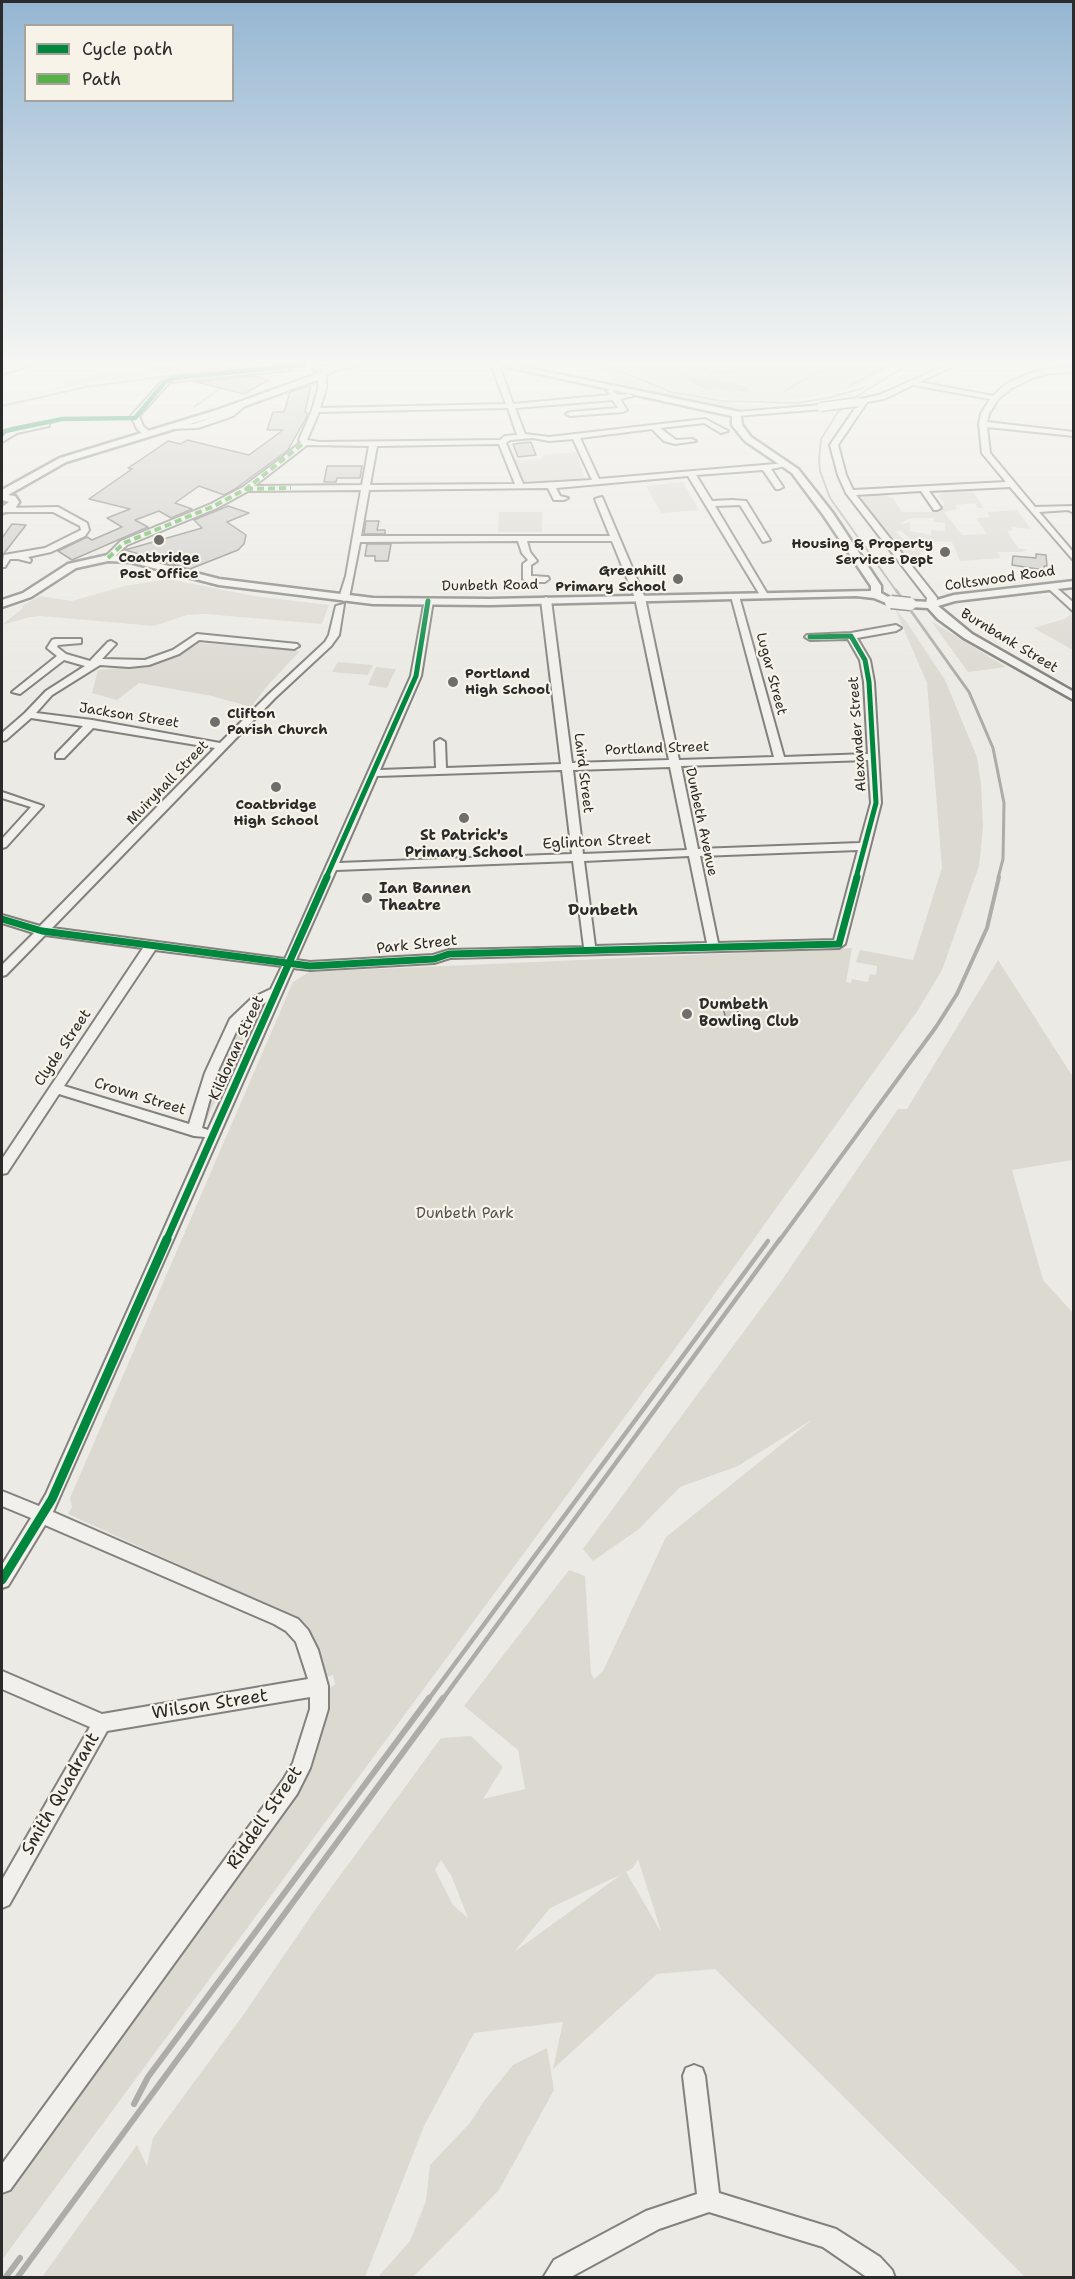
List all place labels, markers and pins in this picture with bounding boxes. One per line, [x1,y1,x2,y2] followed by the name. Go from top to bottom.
[152,533,166,547] marker: Coatbridge Post Office
[791,536,933,568] place label: Housing & Property Services Dept
[938,545,952,559] marker: Housing & Property Services Dept
[118,550,200,582] place label: Coatbridge Post Office
[555,563,666,596] place label: Greenhill Primary School
[671,572,685,586] marker: Greenhill Primary School
[465,666,550,698] place label: Portland High School
[446,675,460,689] marker: Portland High School
[227,706,328,738] place label: Clifton Parish Church
[208,715,222,729] marker: Clifton Parish Church
[269,780,283,794] marker: Coatbridge High School
[233,797,319,830] place label: Coatbridge High School
[457,811,471,825] marker: St Patrick's Primary School
[405,827,523,862] place label: St Patrick's Primary School
[379,880,471,915] place label: Ian Bannen Theatre
[360,891,374,905] marker: Ian Bannen Theatre
[699,996,799,1031] place label: Dumbeth Bowling Club
[680,1007,694,1021] marker: Dumbeth Bowling Club

